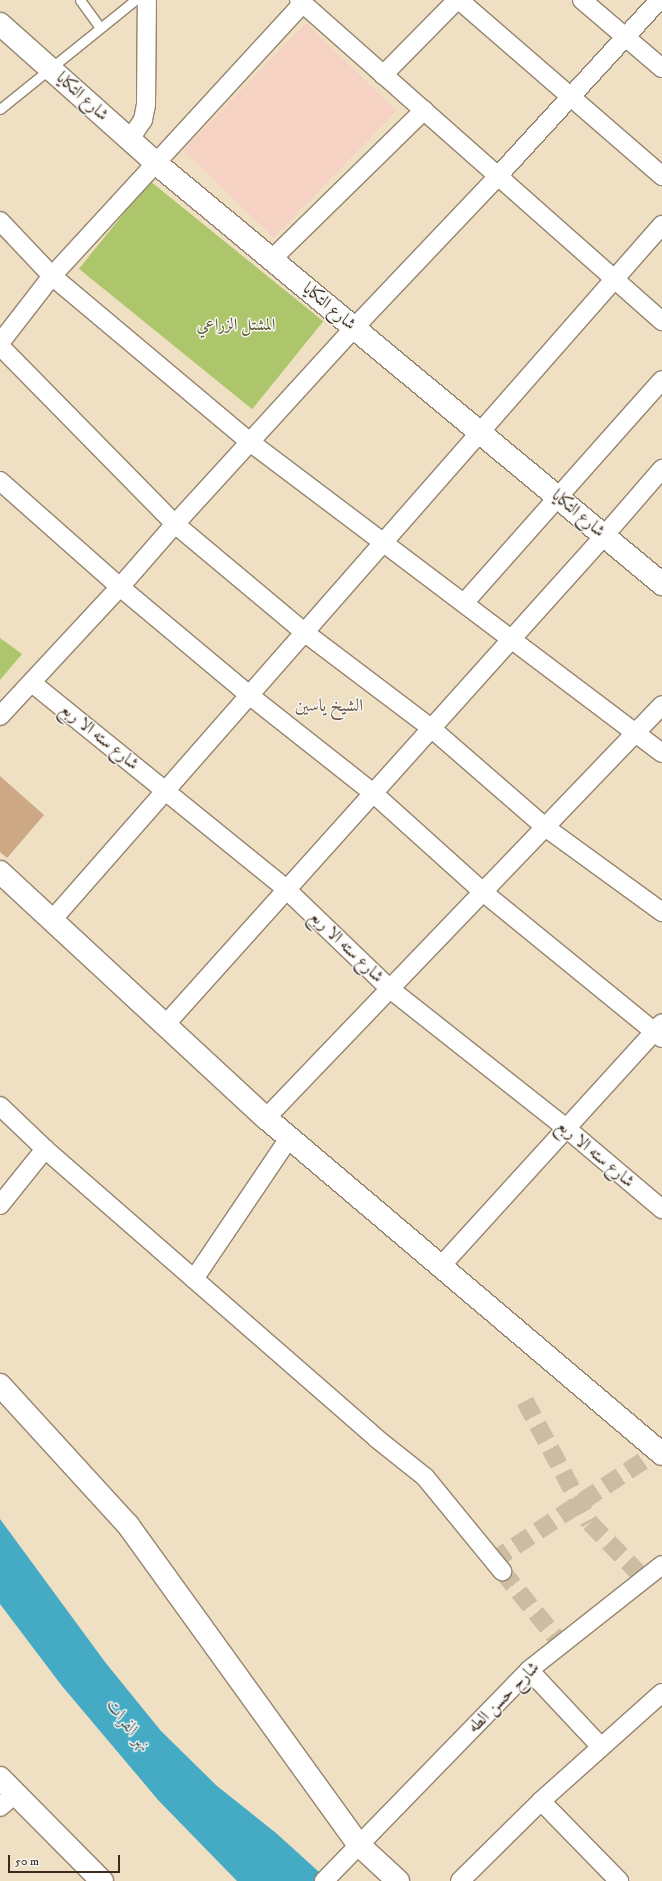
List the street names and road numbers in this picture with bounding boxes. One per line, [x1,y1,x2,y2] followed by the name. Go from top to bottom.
[52,68,112,126] street label: شارع التكايا
[298,279,360,335] street label: شارع التكايا
[547,486,609,542] street label: شارع التكايا
[56,699,142,775] street label: شارع سته الا ربع
[305,907,387,987] street label: شارع سته الا ربع
[552,1116,638,1192] street label: شارع سته الا ربع
[464,1658,544,1738] street label: شارح حسن الطه

